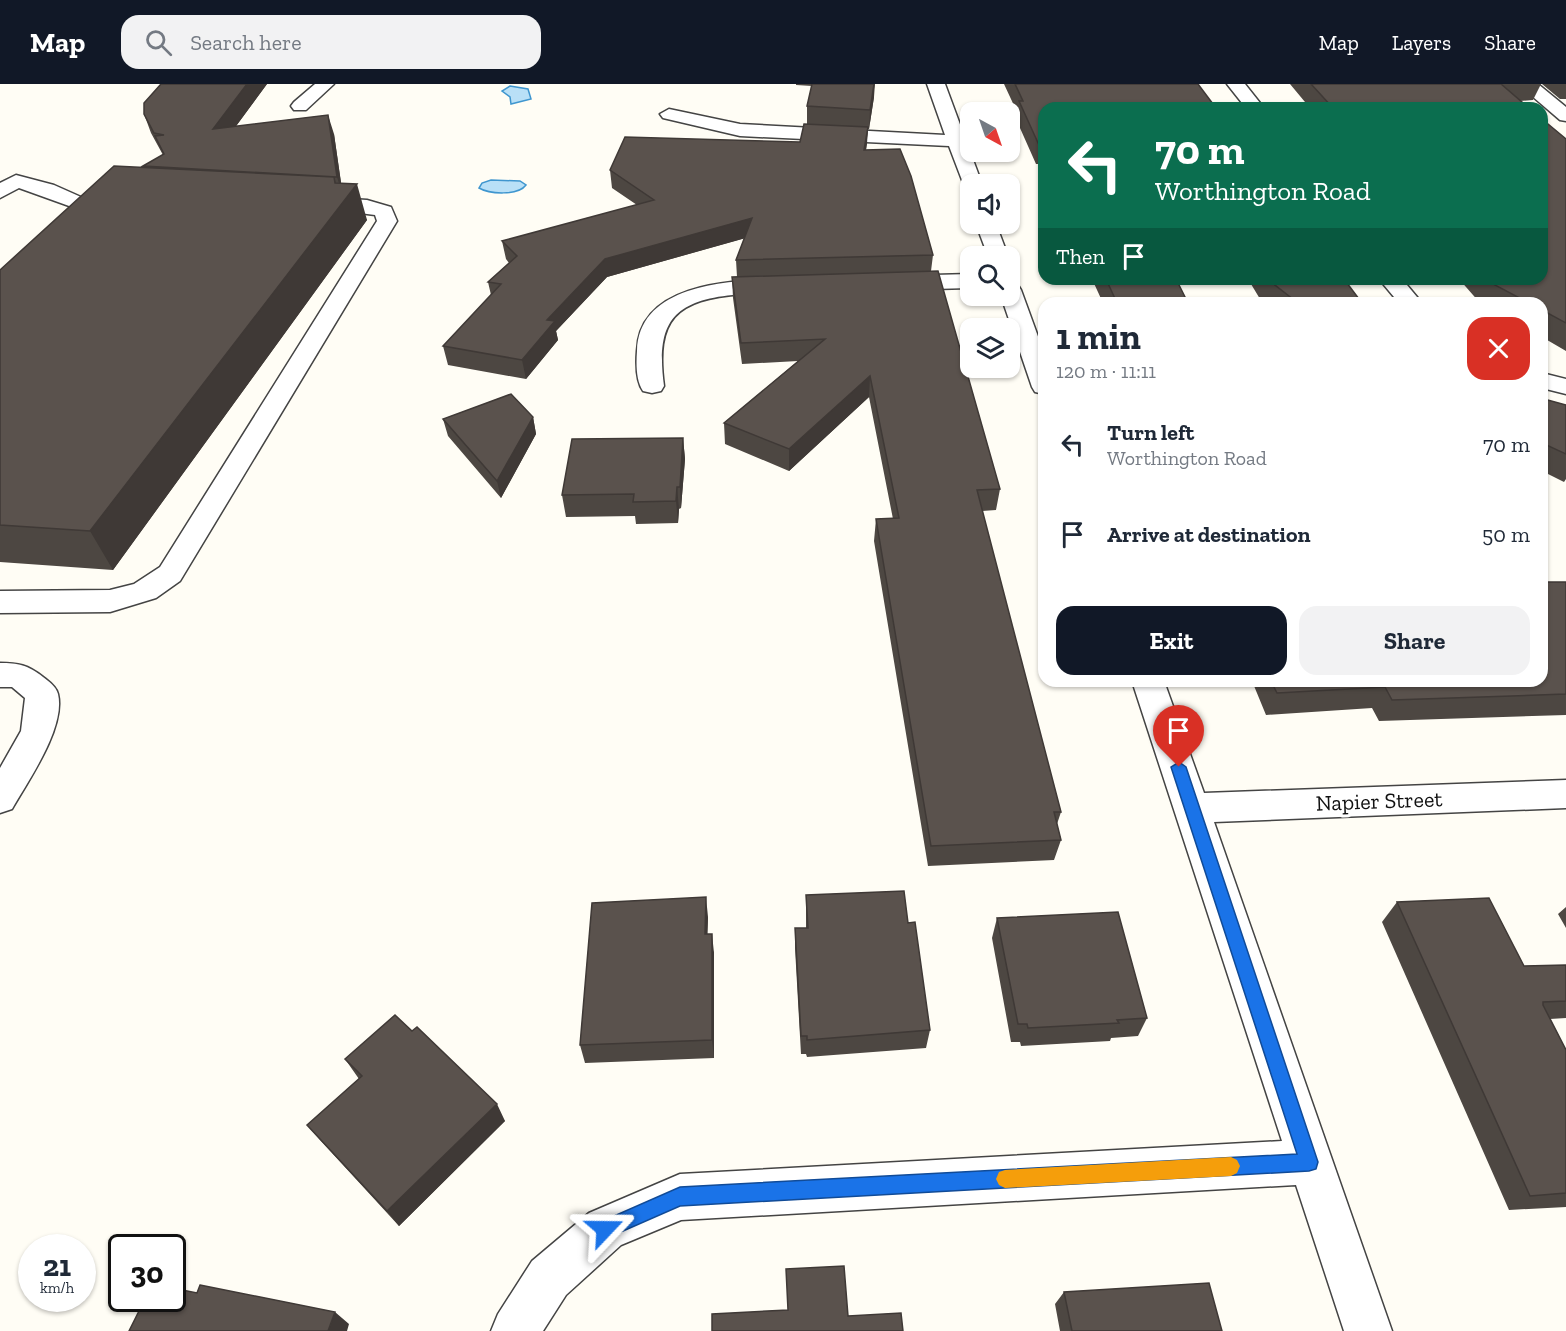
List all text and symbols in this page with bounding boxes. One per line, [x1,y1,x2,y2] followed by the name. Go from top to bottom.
[121,15,541,69] search box
[30,26,85,59] text: Map
[142,26,175,59] icon: search
[190,29,302,56] text: Search here
[1319,30,1359,55] text: Map
[1392,30,1451,55] text: Layers
[1484,30,1536,55] text: Share
[960,102,1020,162] north arrow
[960,102,1020,378] map controls
[1155,124,1245,175] text: 70 m
[1056,126,1134,204] icon: left
[960,174,1020,234] button: sound
[1155,175,1371,207] text: Worthington Road
[1117,240,1150,273] icon: arrive
[1056,243,1105,270] text: Then
[960,246,1020,306] button: search
[1056,315,1141,358] text: 1 min
[1467,317,1530,380] button: close
[960,318,1020,378] button: layers
[1056,359,1156,383] text: 120 m · 11:11
[1107,419,1194,446] text: Turn left
[1056,428,1089,461] icon: left
[1483,431,1530,458] text: 70 m
[1107,446,1267,470] text: Worthington Road
[1056,518,1089,551] icon: arrive
[1107,521,1310,548] text: Arrive at destination
[1482,521,1530,548] text: 50 m
[1056,606,1287,675] button: Exit
[1299,606,1530,675] button: Share
[1153,705,1204,767] pin
[1162,714,1195,747] icon: arrive
[1315,785,1444,817] street label: Napier Street
[573,1197,637,1261] position arrow
[108,1234,186,1312] speed limit sign: 30
[43,1248,71,1284] text: 21
[40,1279,74,1297] text: km/h

